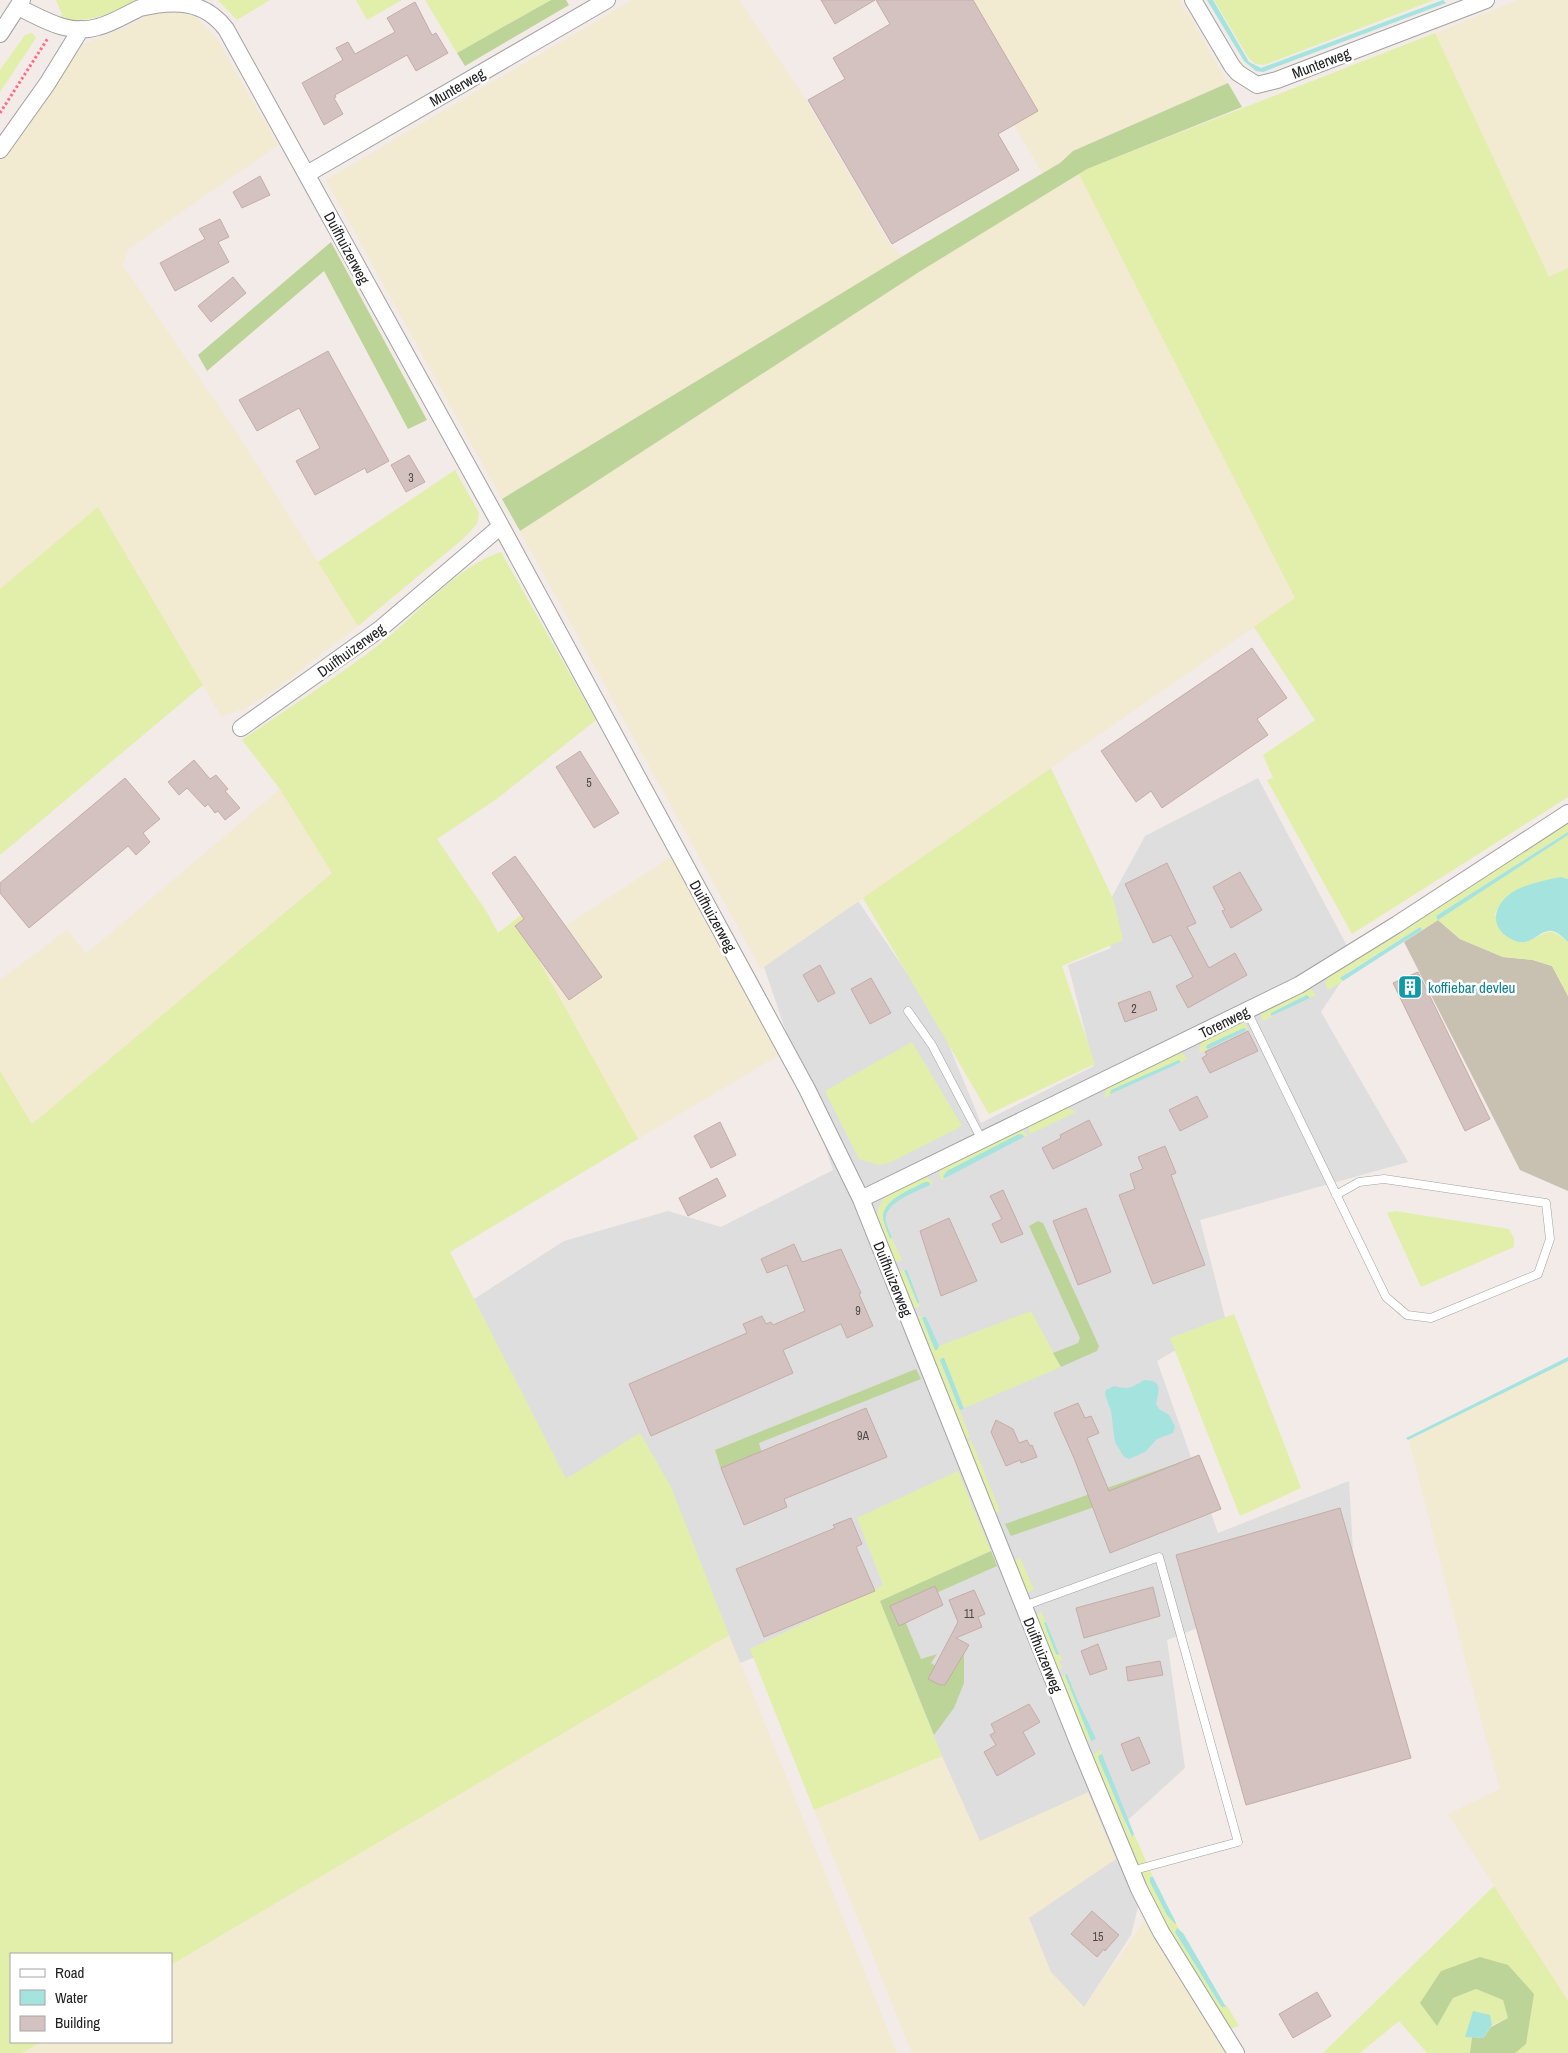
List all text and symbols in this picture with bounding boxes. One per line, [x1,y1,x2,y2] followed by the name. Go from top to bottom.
[1289,42,1353,84] street label: Munterweg
[425,63,489,111] street label: Munterweg
[319,208,375,288] street label: Duifhuizerweg
[408,470,414,486] house number: 3
[313,618,389,682] street label: Duifhuizerweg
[586,775,592,791] house number: 5
[685,876,741,956] street label: Duifhuizerweg
[1397,974,1423,1000] building icon: koffiebar devleu
[1428,977,1515,998] place label: koffiebar devleu
[1131,1001,1137,1017] house number: 2
[1195,1001,1253,1043] street label: Torenweg
[868,1238,918,1320] street label: Duifhuizerweg
[855,1303,861,1319] house number: 9
[857,1428,869,1444] house number: 9A
[964,1606,975,1622] house number: 11
[1018,1614,1068,1696] street label: Duifhuizerweg
[1093,1929,1104,1945] house number: 15
[10,1953,172,2043] legend
[55,1962,84,1983] text: Road
[55,1987,87,2008] text: Water
[55,2012,100,2033] text: Building

